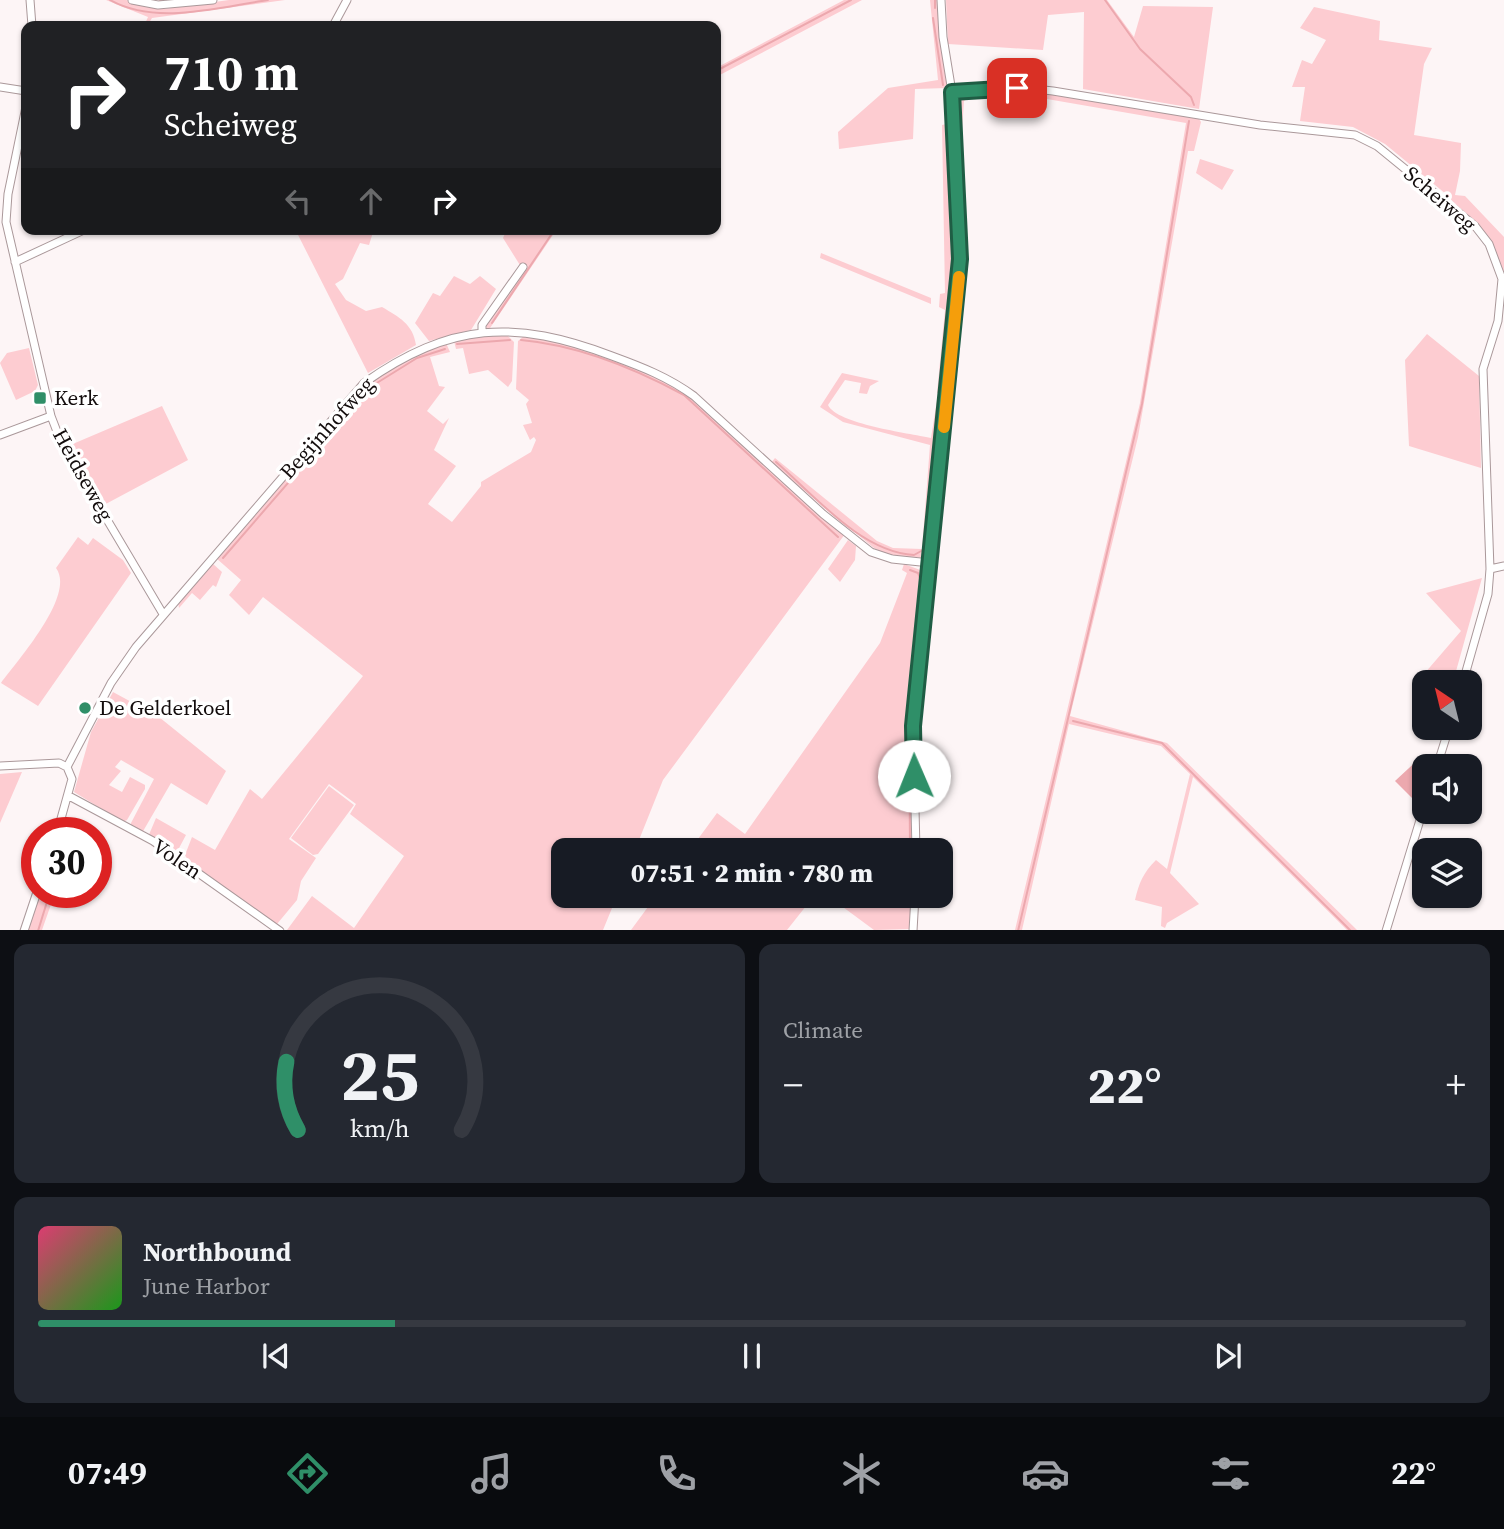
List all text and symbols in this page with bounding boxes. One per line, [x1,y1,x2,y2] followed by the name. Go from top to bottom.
[164,39,299,106] text: 710 m
[49,49,140,140] icon: right
[987,58,1047,118] pin
[998,69,1036,107] icon: arrive
[164,103,297,147] text: Scheiweg
[1398,159,1483,238] street label: Scheiweg
[279,182,317,220] icon: left
[352,182,390,220] icon: ahead
[425,182,463,220] icon: right
[273,370,381,485] street label: Begijnhofweg
[54,383,99,412] place label: Kerk
[32,390,48,406] marker: Kerk
[46,423,121,526] street label: Heidseweg
[1412,670,1482,740] north arrow
[1412,670,1482,908] map controls
[99,693,231,722] place label: De Gelderkoel
[77,700,93,716] marker: De Gelderkoel
[877,739,951,813] position arrow
[1412,754,1482,824] button: sound
[21,817,112,908] speed limit sign: 30
[147,832,208,886] street label: Volen
[1412,838,1482,908] button: layers
[631,855,873,891] text: 07:51 · 2 min · 780 m
[783,1014,863,1046] text: Climate
[340,1025,419,1124] text: 25
[1087,1049,1162,1120] text: 22°
[783,1059,803,1111] text: −
[1446,1059,1466,1111] text: +
[350,1110,409,1144] text: km/h
[143,1234,291,1270] text: Northbound
[143,1270,270,1302] text: June Harbor
[257,1337,295,1375] icon: previous
[733,1337,771,1375] icon: pause
[1209,1337,1247,1375] icon: next
[283,1449,332,1498] icon: directions
[467,1449,516,1498] icon: music
[652,1449,701,1498] icon: phone
[837,1449,886,1498] icon: climate
[1021,1449,1070,1498] icon: car
[1206,1449,1255,1498] icon: filters
[68,1451,147,1495] text: 07:49
[1391,1451,1436,1495] text: 22°

